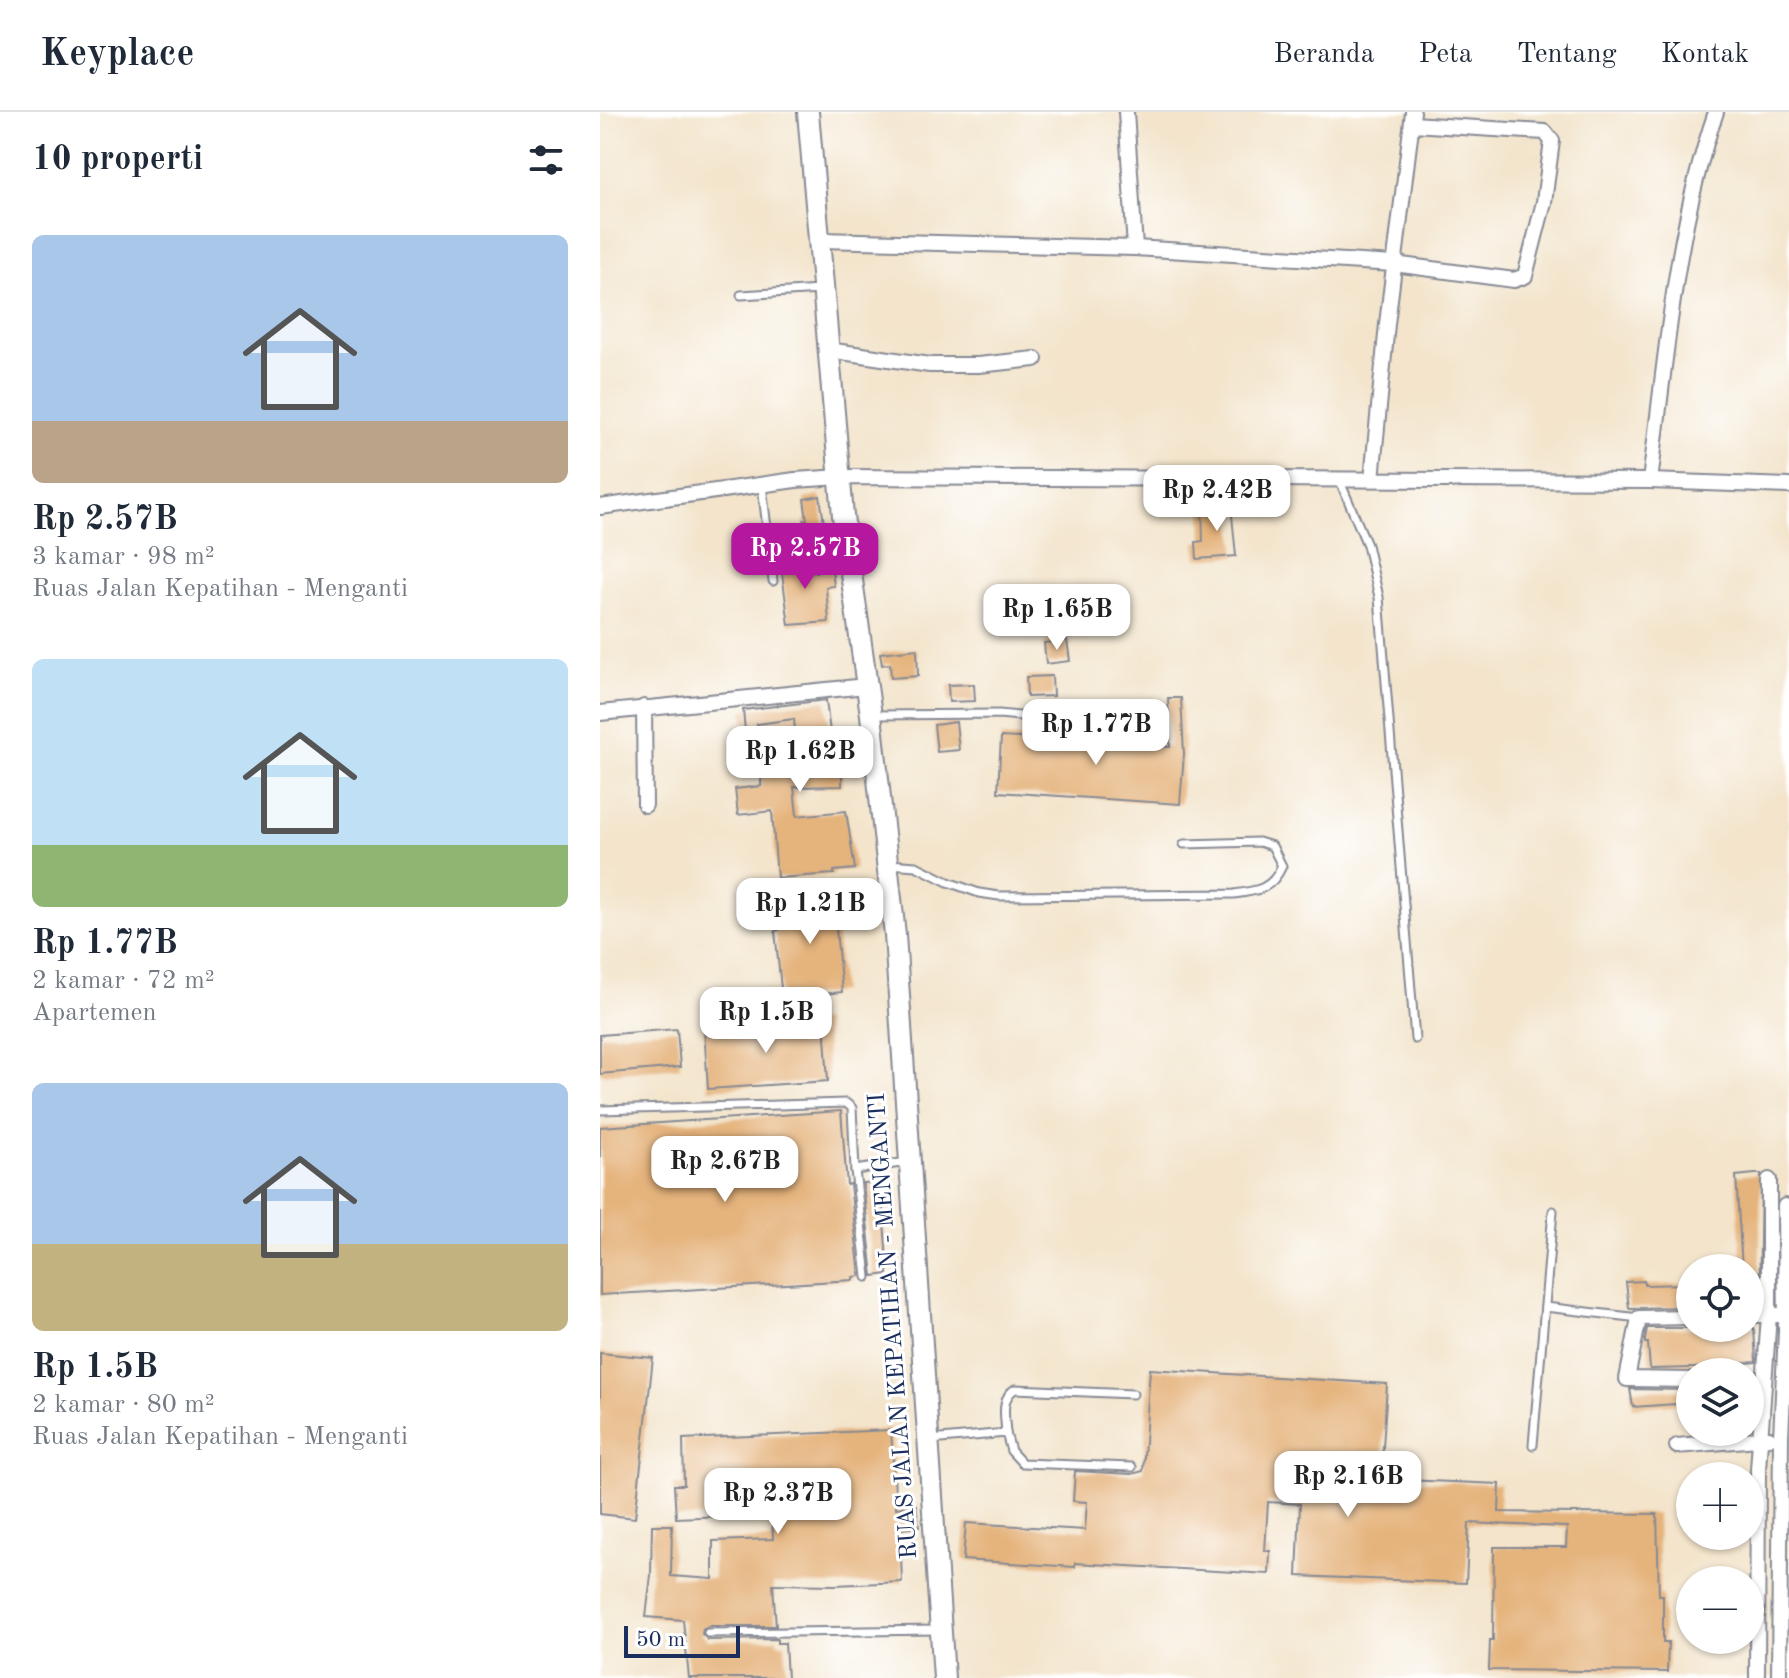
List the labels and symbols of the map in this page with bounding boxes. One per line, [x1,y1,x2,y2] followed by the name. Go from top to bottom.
[1134,465,1300,533] pin: Rp 2.42B
[722,523,888,591] pin: Rp 2.57B
[974,584,1140,652] pin: Rp 1.65B
[1013,699,1179,767] pin: Rp 1.77B
[717,726,883,794] pin: Rp 1.62B
[727,878,893,946] pin: Rp 1.21B
[692,987,840,1055] pin: Rp 1.5B
[866,1092,922,1560] street label: RUAS JALAN KEPATIHAN - MENGANTI
[642,1136,808,1204] pin: Rp 2.67B
[1265,1451,1431,1519] pin: Rp 2.16B
[695,1468,861,1536] pin: Rp 2.37B
[624,1622,740,1658] scale bar

